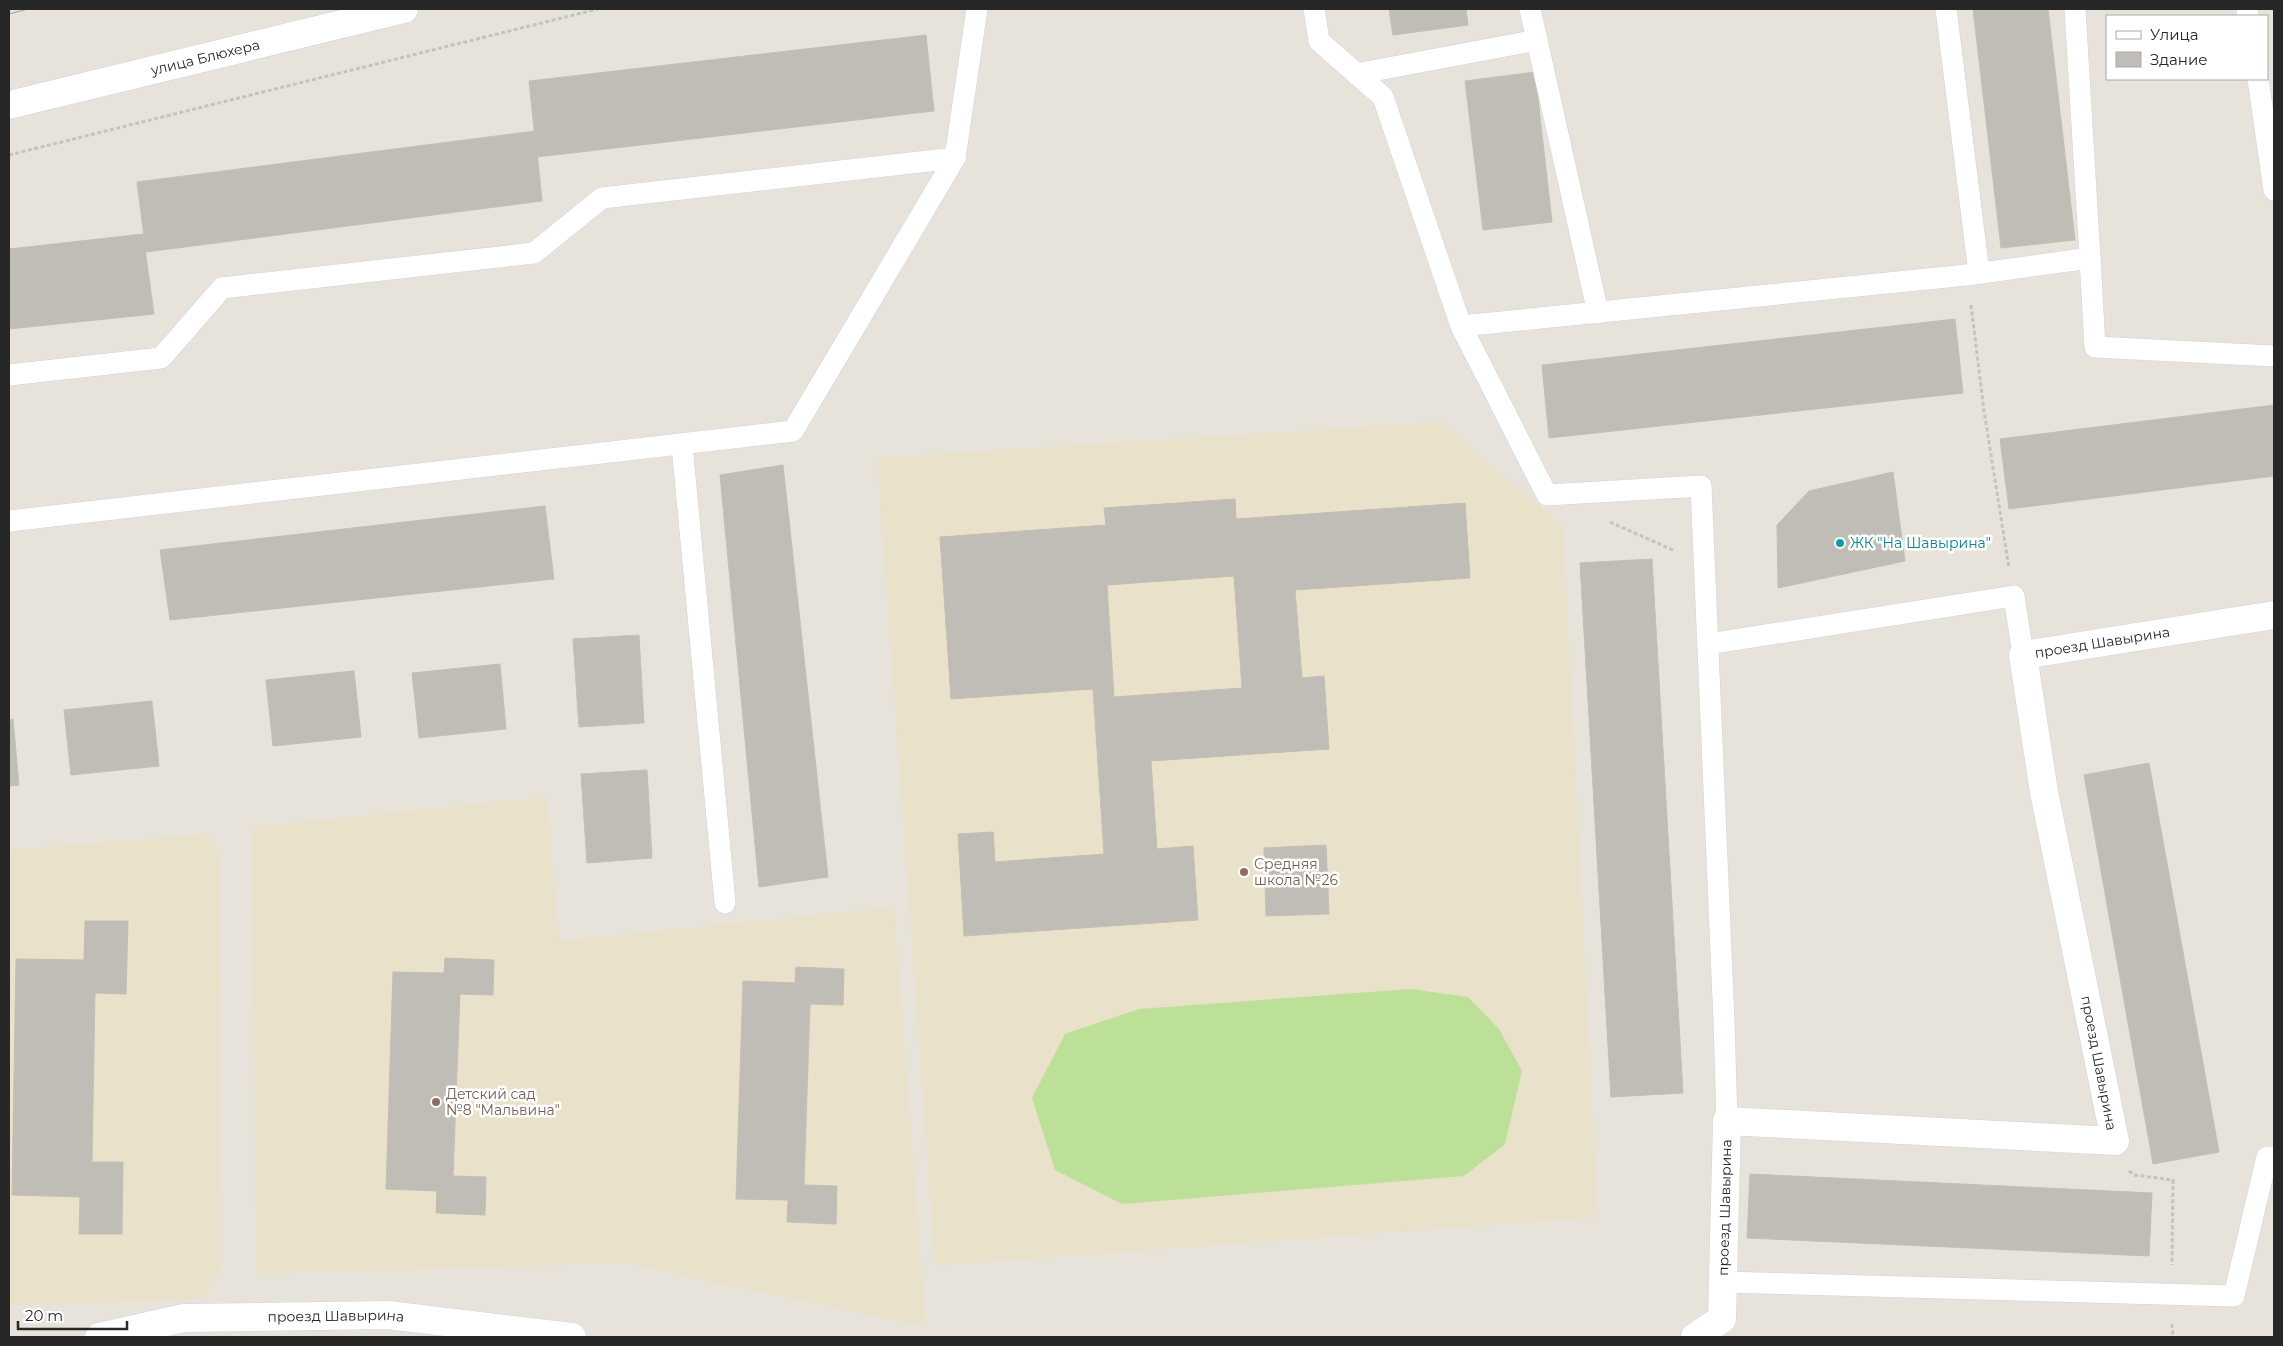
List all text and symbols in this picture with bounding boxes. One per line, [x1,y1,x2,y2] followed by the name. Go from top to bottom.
[2106,15,2268,80] legend
[2150,25,2198,44] text: Улица
[148,35,262,79] street label: улица Блюхера
[2150,50,2208,69] text: Здание
[1850,534,1991,552] place label: ЖК "На Шавырина"
[1834,537,1846,549] marker: ЖК "На Шавырина"
[2033,623,2171,662] street label: проезд Шавырина
[1254,855,1338,889] place label: Средняя школа №26
[1238,866,1250,878] marker: Средняя школа №26
[2077,994,2121,1132] street label: проезд Шавырина
[446,1085,560,1119] place label: Детский сад №8 "Мальвина"
[430,1096,442,1108] marker: Детский сад №8 "Мальвина"
[1714,1139,1736,1276] street label: проезд Шавырина
[18,1298,126,1330] scale bar
[25,1306,63,1325] text: 20 m
[267,1306,405,1326] street label: проезд Шавырина

